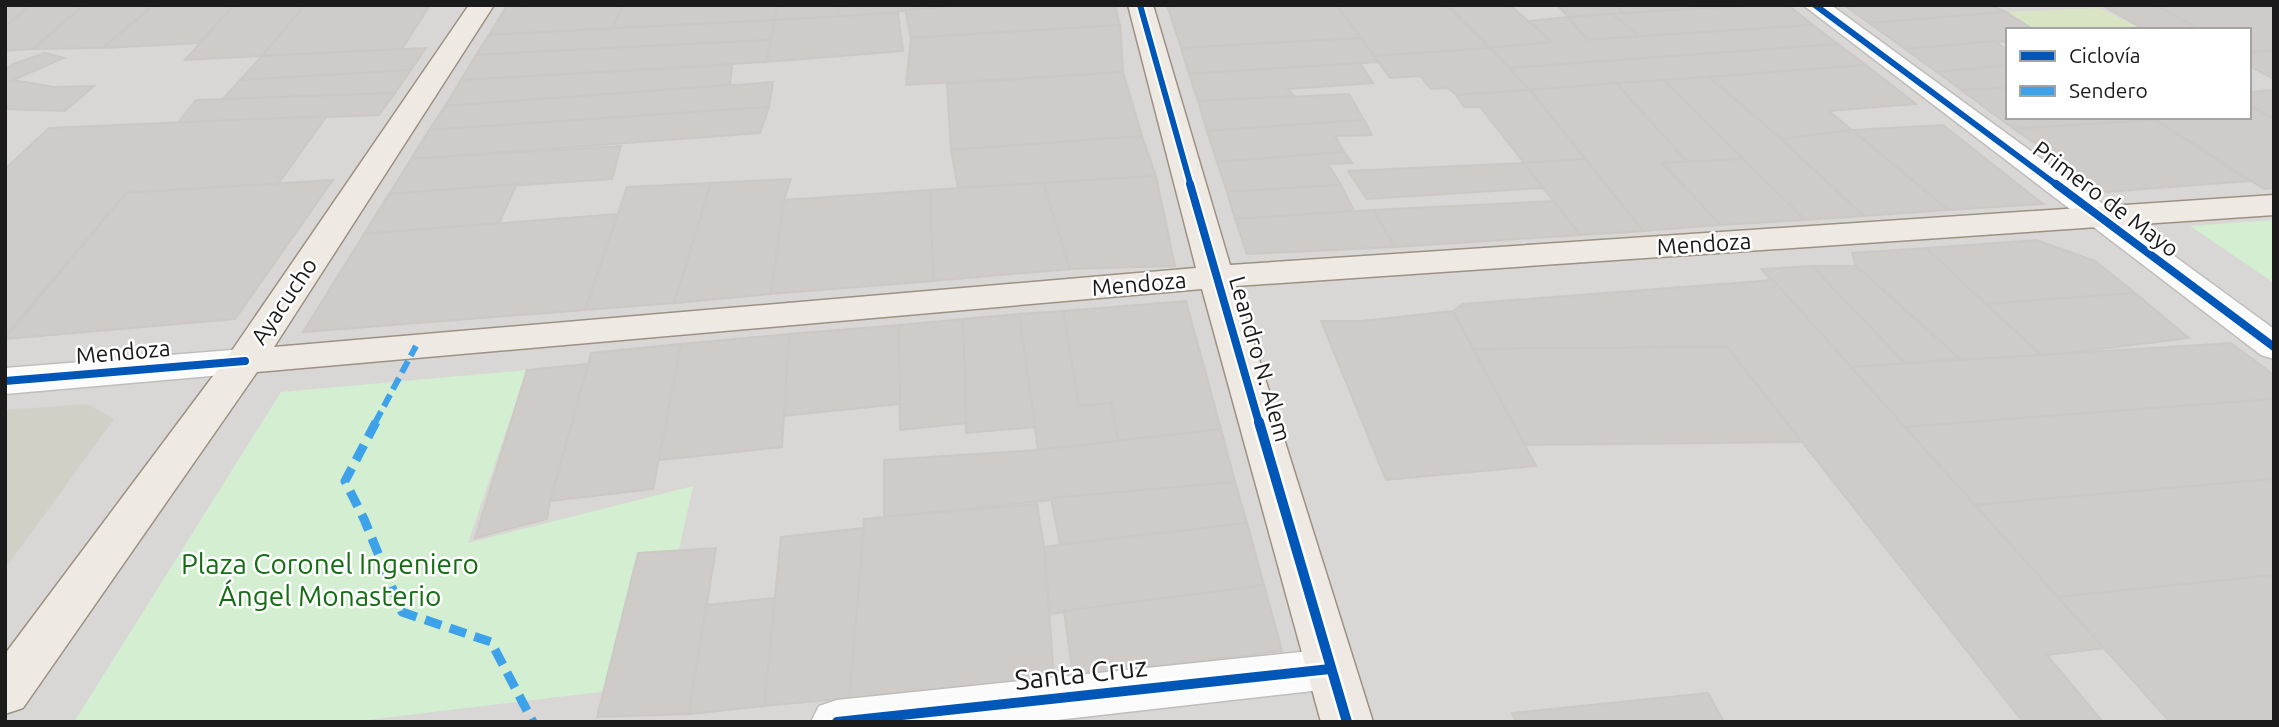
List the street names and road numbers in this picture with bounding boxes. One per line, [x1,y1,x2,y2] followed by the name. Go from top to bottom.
[2029,136,2184,261] street label: Primero de Mayo
[1656,228,1752,259] street label: Mendoza
[246,253,322,349] street label: Ayacucho
[1091,267,1187,300] street label: Mendoza
[1225,273,1296,445] street label: Leandro N. Alem
[75,335,171,368] street label: Mendoza
[1013,650,1149,695] street label: Santa Cruz

